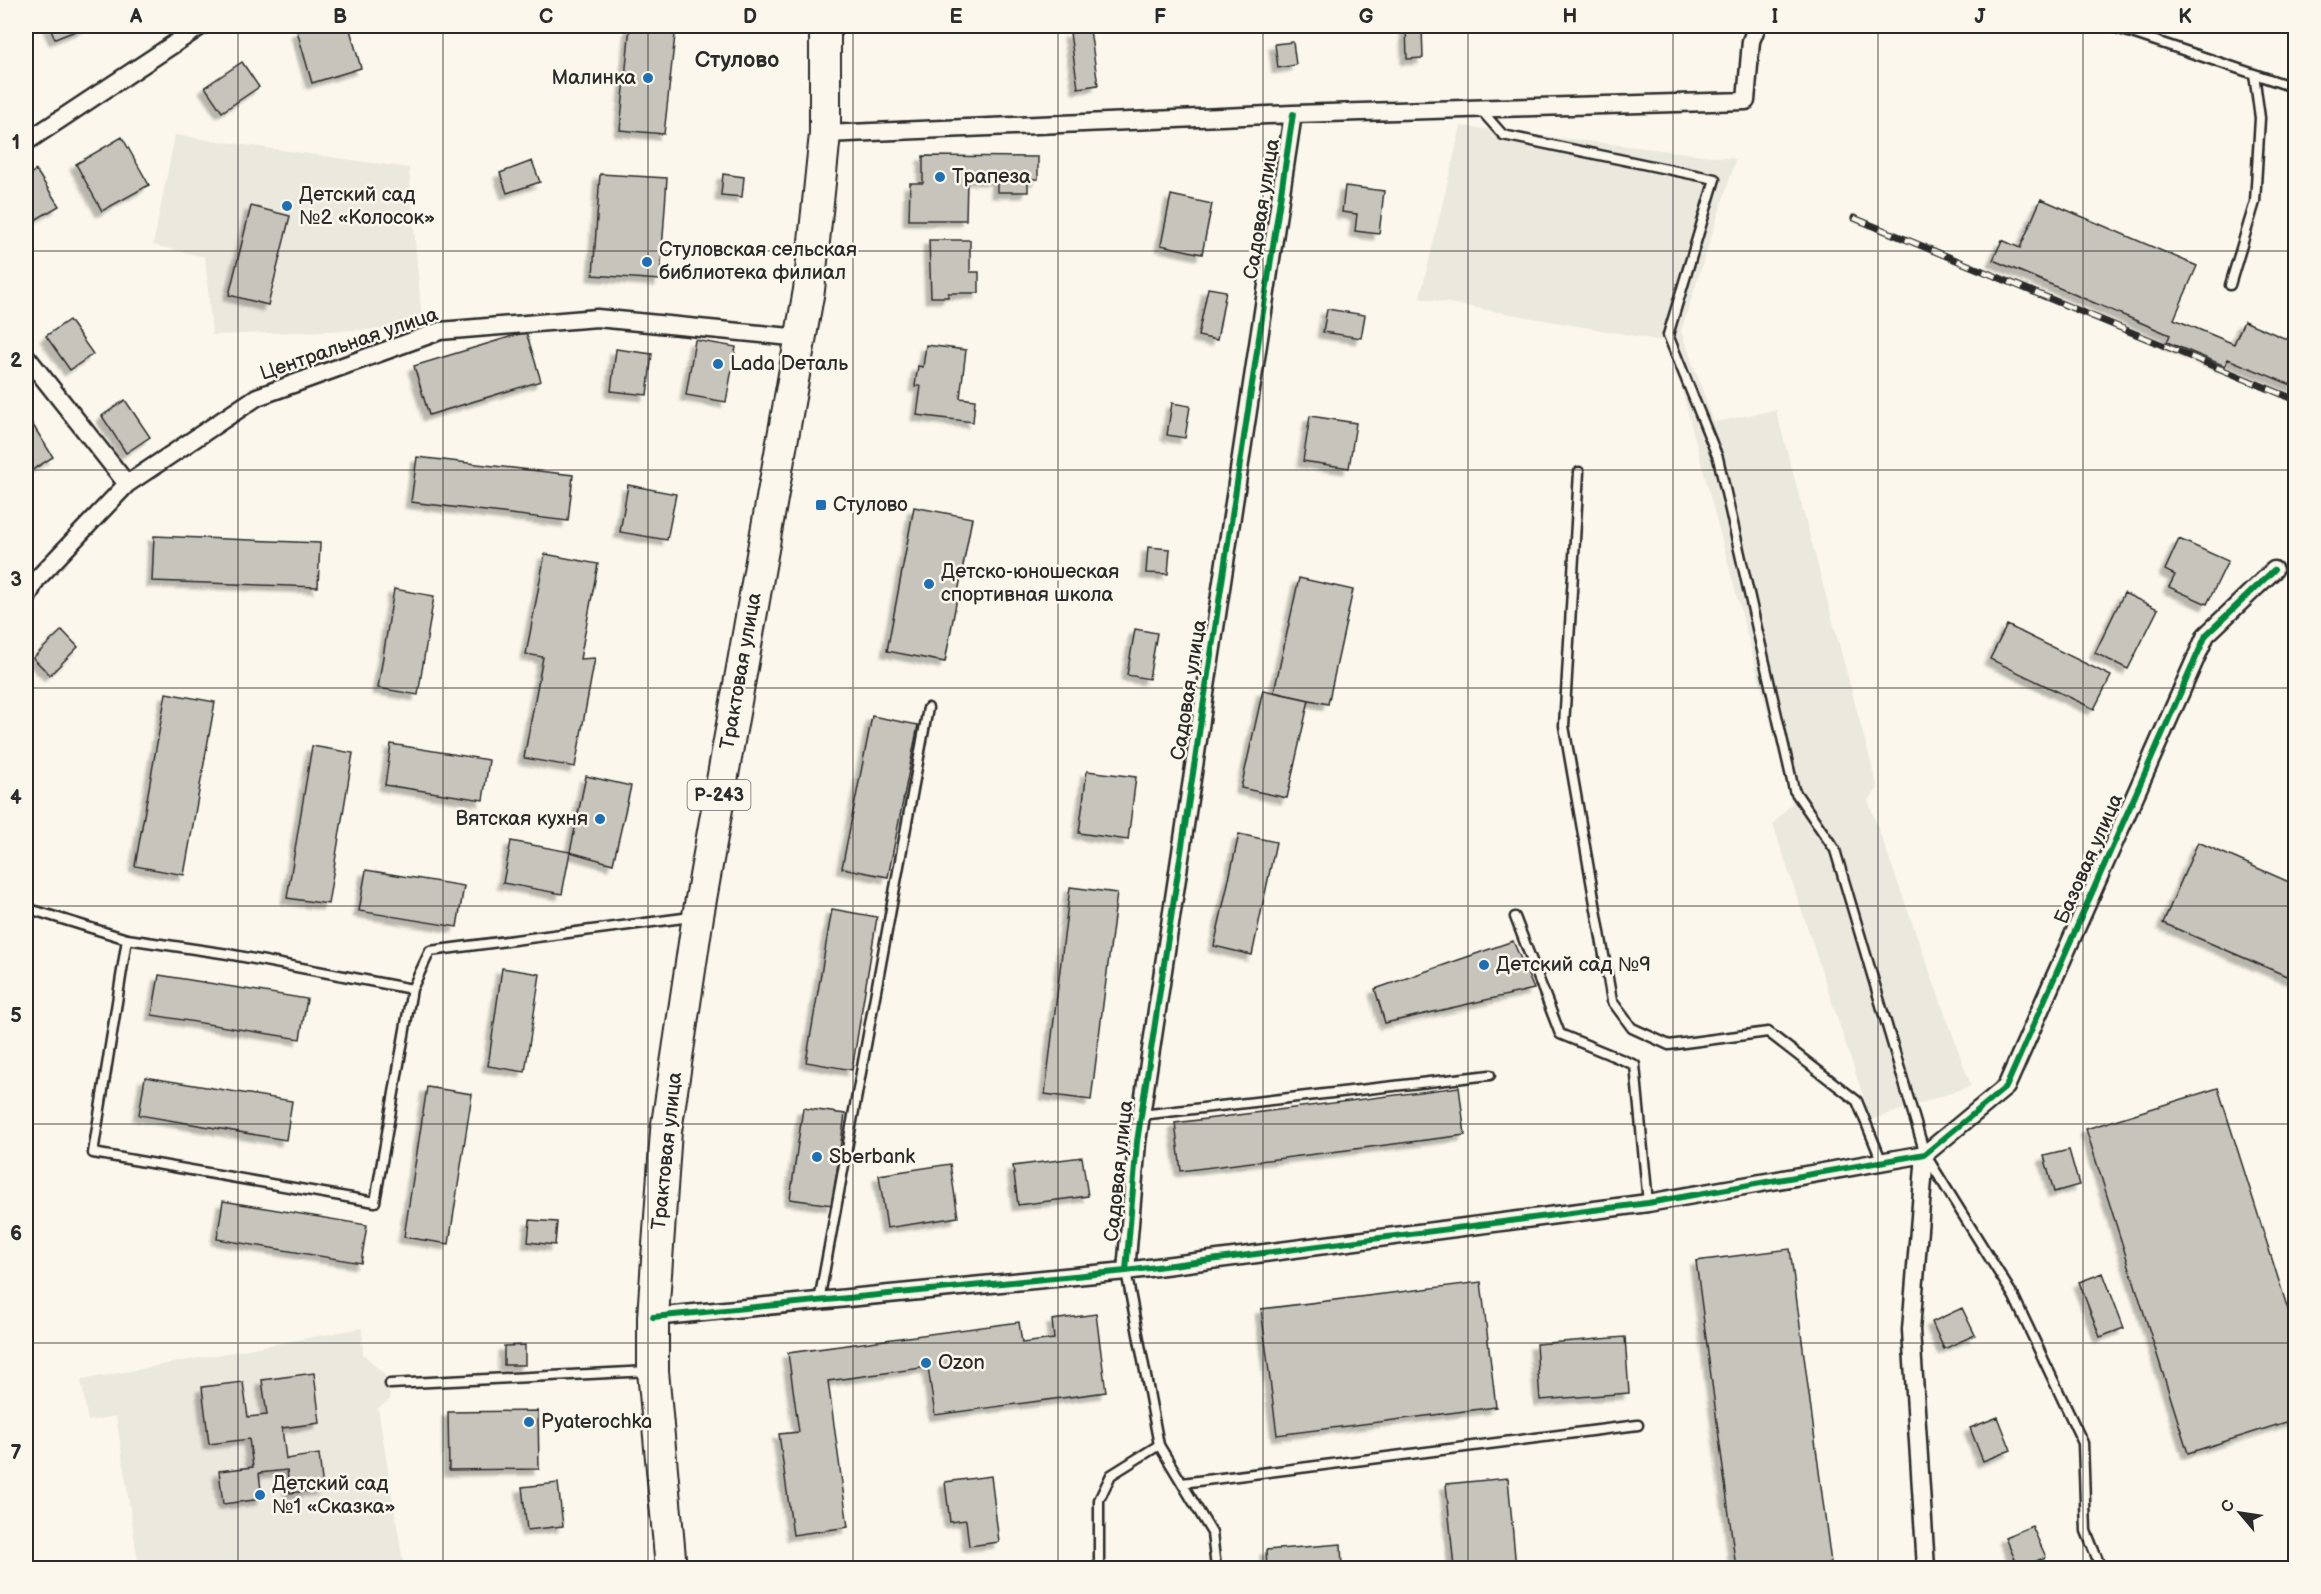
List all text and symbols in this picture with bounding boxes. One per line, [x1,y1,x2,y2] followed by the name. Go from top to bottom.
[129,5,143,29] text: A
[333,5,347,29] text: B
[539,5,553,29] text: C
[743,5,757,29] text: D
[950,5,963,29] text: E
[1154,5,1166,29] text: F
[1359,5,1374,29] text: G
[1563,5,1577,29] text: H
[1772,5,1778,29] text: I
[1975,5,1987,29] text: J
[2178,5,2192,29] text: K
[695,47,779,74] district label: Стулово
[552,66,636,90] place label: Малинка
[641,71,655,85] marker: Малинка
[12,131,20,155] text: 1
[1239,137,1285,281] street label: Садовая улица
[952,165,1031,189] place label: Трапеза
[933,170,947,184] marker: Трапеза
[299,183,435,230] place label: Детский сад №2 «Колосок»
[280,199,294,213] marker: Детский сад №2 «Колосок»
[659,238,857,285] place label: Стуловская сельская библиотека филиал
[640,255,654,269] marker: Стуловская сельская библиотека филиал
[257,302,441,386] street label: Центральная улица
[10,349,22,373] text: 2
[730,352,848,376] place label: Lada Dеталь
[711,357,725,371] marker: Lada Dеталь
[833,493,908,517] place label: Стулово
[814,498,828,512] marker: Стулово
[941,560,1119,607] place label: Детско-юношеская спортивная школа
[10,568,22,592] text: 3
[922,577,936,591] marker: Детско-юношеская спортивная школа
[715,591,767,751] street label: Трактовая улица
[1166,618,1212,762] street label: Садовая улица
[688,780,750,810] road number: Р-243
[10,786,22,810] text: 4
[2050,790,2128,928] street label: Базовая улица
[456,807,588,831] place label: Вятская кухня
[593,812,607,826] marker: Вятская кухня
[1496,953,1651,977] place label: Детский сад №9
[1477,958,1491,972] marker: Детский сад №9
[10,1004,22,1028] text: 5
[647,1071,687,1231] street label: Трактовая улица
[1100,1099,1138,1243] street label: Садовая улица
[829,1145,915,1169] place label: Sberbank
[810,1150,824,1164] marker: Sberbank
[10,1222,22,1246] text: 6
[938,1351,985,1375] place label: Ozon
[919,1356,933,1370] marker: Ozon
[541,1410,652,1434] place label: Pyaterochka
[522,1415,536,1429] marker: Pyaterochka
[10,1441,22,1465] text: 7
[272,1472,396,1519] place label: Детский сад №1 «Сказка»
[2210,1483,2270,1543] north arrow
[253,1488,267,1502] marker: Детский сад №1 «Сказка»
[2217,1497,2239,1516] text: С

